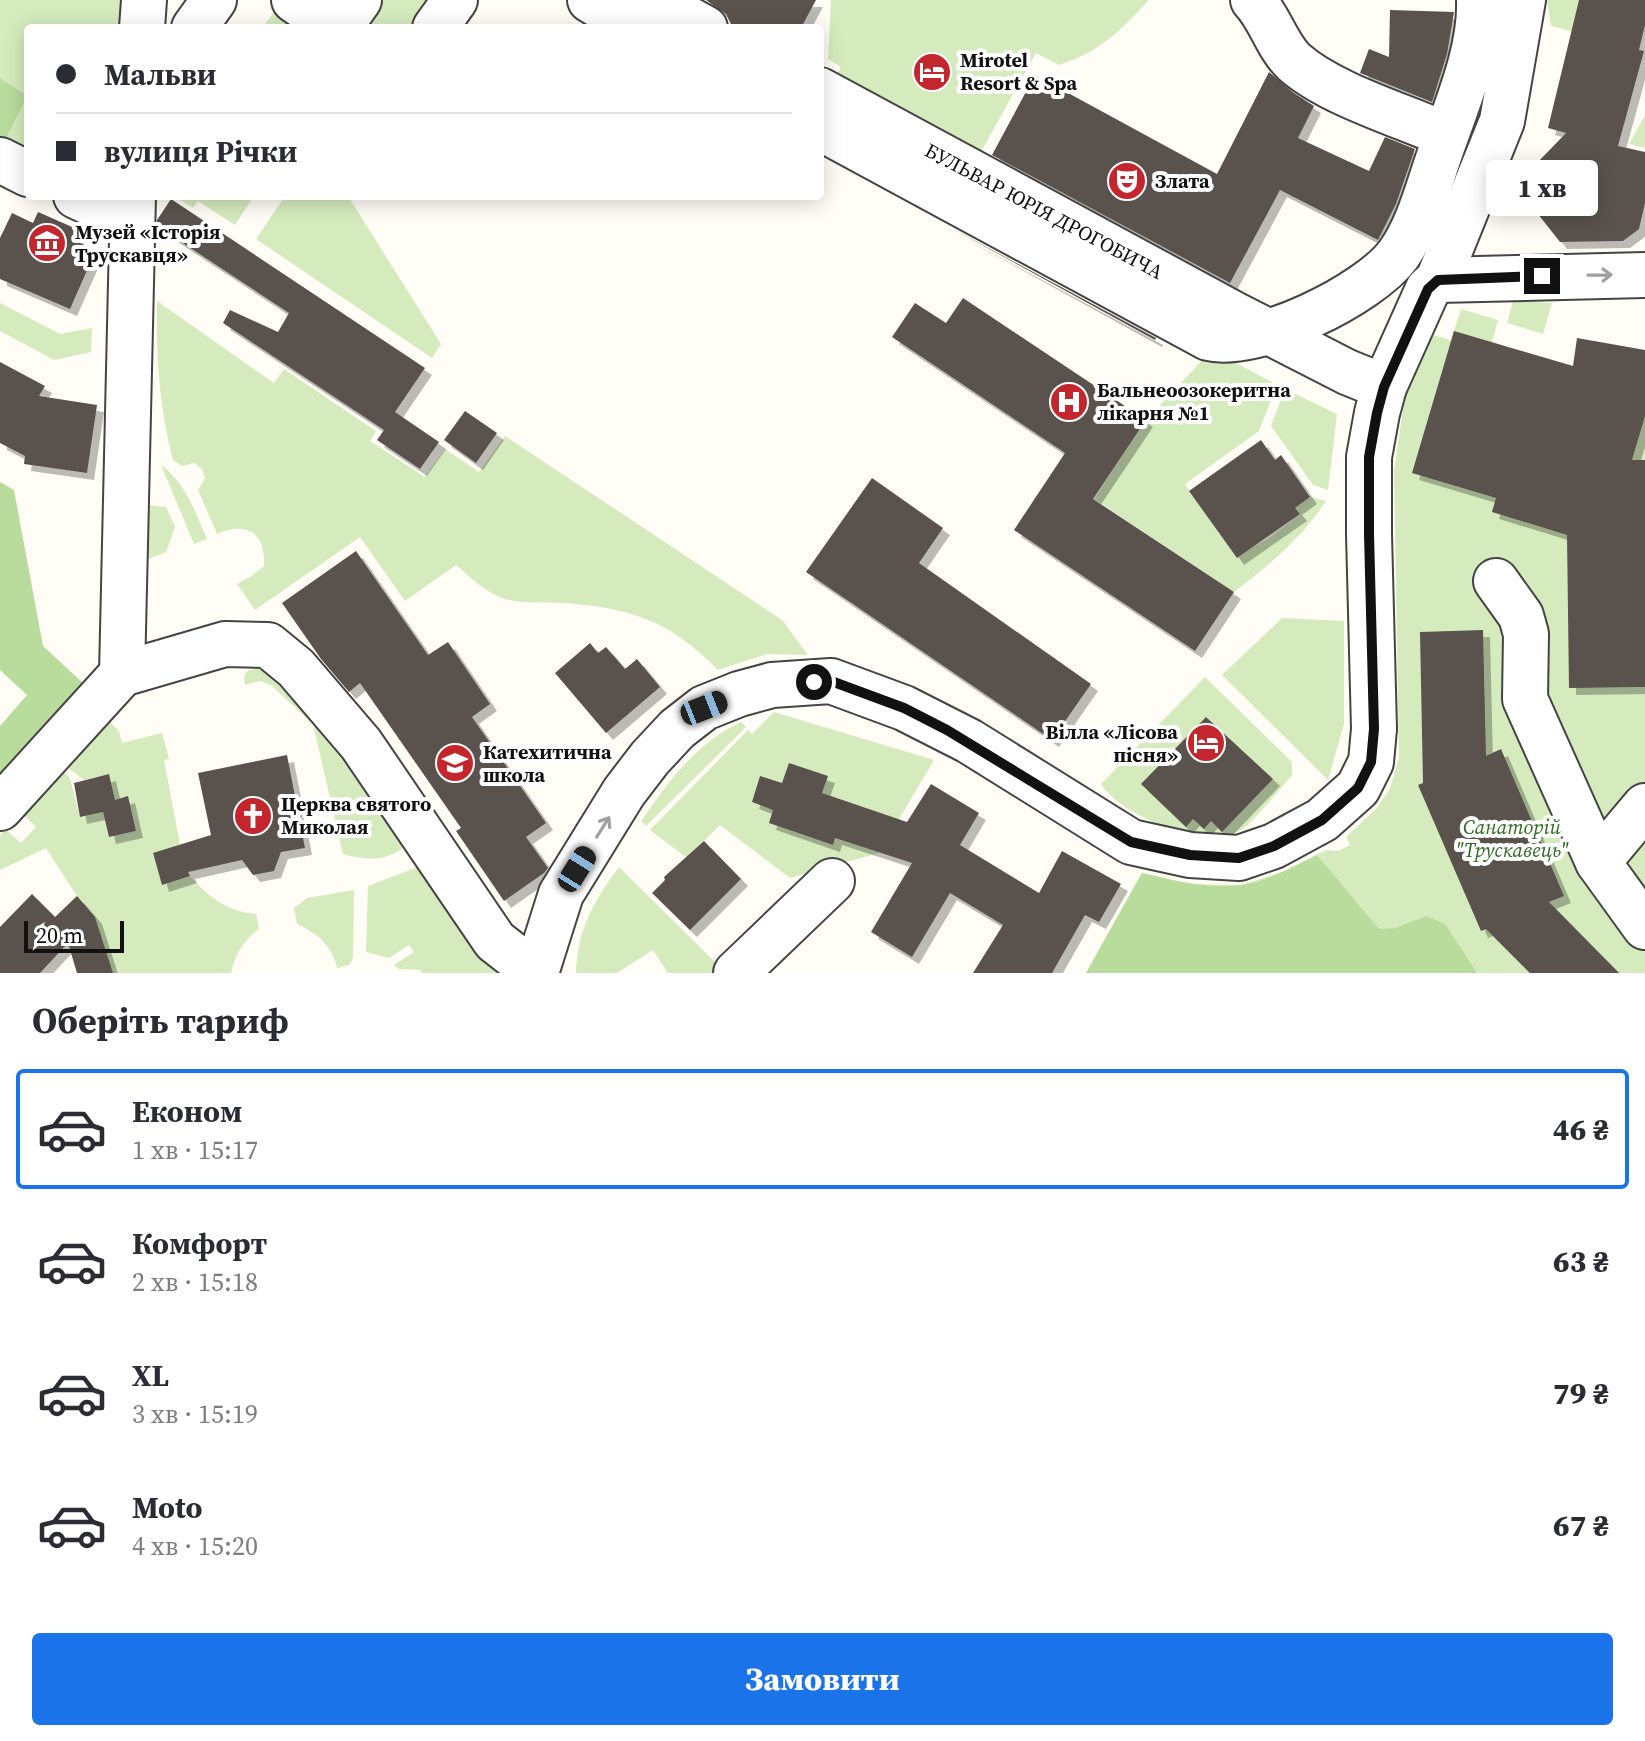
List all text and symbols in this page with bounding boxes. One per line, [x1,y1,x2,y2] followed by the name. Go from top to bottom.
[960,46,1077,97] place label: Mirotel Resort & Spa
[911,51,953,93] hotel icon: Mirotel Resort & Spa
[104,54,216,95] text: Мальви
[104,131,297,172] text: вулиця Річки
[920,136,1169,286] street label: БУЛЬВАР ЮРІЯ ДРОГОБИЧА
[1106,160,1148,202] theatre icon: Злата
[1486,160,1598,216] callout: 1 хв
[1155,167,1210,195] place label: Злата
[1518,170,1566,206] text: 1 хв
[75,218,220,269] place label: Музей «Історія Трускавця»
[26,222,68,264] museum icon: Музей «Історія Трускавця»
[1524,258,1560,294] route end
[1586,267,1613,283] one-way arrow
[1097,376,1291,427] place label: Бальнеоозокеритна лікарня №1
[1048,381,1090,423] hospital icon: Бальнеоозокеритна лікарня №1
[796,664,832,700] route start
[677,688,731,728] car
[1045,718,1178,769] place label: Вілла «Лісова пісня»
[1185,722,1227,764] hotel icon: Вілла «Лісова пісня»
[483,738,612,789] place label: Катехитична школа
[434,742,476,784] school or university icon: Катехитична школа
[281,790,431,841] place label: Церква святого Миколая
[232,795,274,837] church icon: Церква святого Миколая
[1455,813,1569,864] park label: Санаторій "Трускавець"
[595,816,611,839] one-way arrow
[554,842,600,896] car
[24,917,124,953] scale bar
[36,920,83,950] text: 20 m
[32,996,289,1045] text: Оберіть тариф
[132,1091,242,1132] text: Економ
[36,1093,108,1165] icon: car
[1553,1109,1609,1150] text: 46 ₴
[132,1132,258,1168] text: 1 хв · 15:17
[132,1223,267,1264] text: Комфорт
[36,1225,108,1297] icon: car
[1553,1241,1609,1282] text: 63 ₴
[132,1264,258,1300] text: 2 хв · 15:18
[132,1355,169,1396] text: XL
[36,1357,108,1429] icon: car
[1553,1373,1609,1414] text: 79 ₴
[132,1396,258,1432] text: 3 хв · 15:19
[132,1487,203,1528] text: Moto
[36,1489,108,1561] icon: car
[1553,1505,1609,1546] text: 67 ₴
[132,1528,258,1564] text: 4 хв · 15:20
[32,1633,1613,1725] button: Замовити

